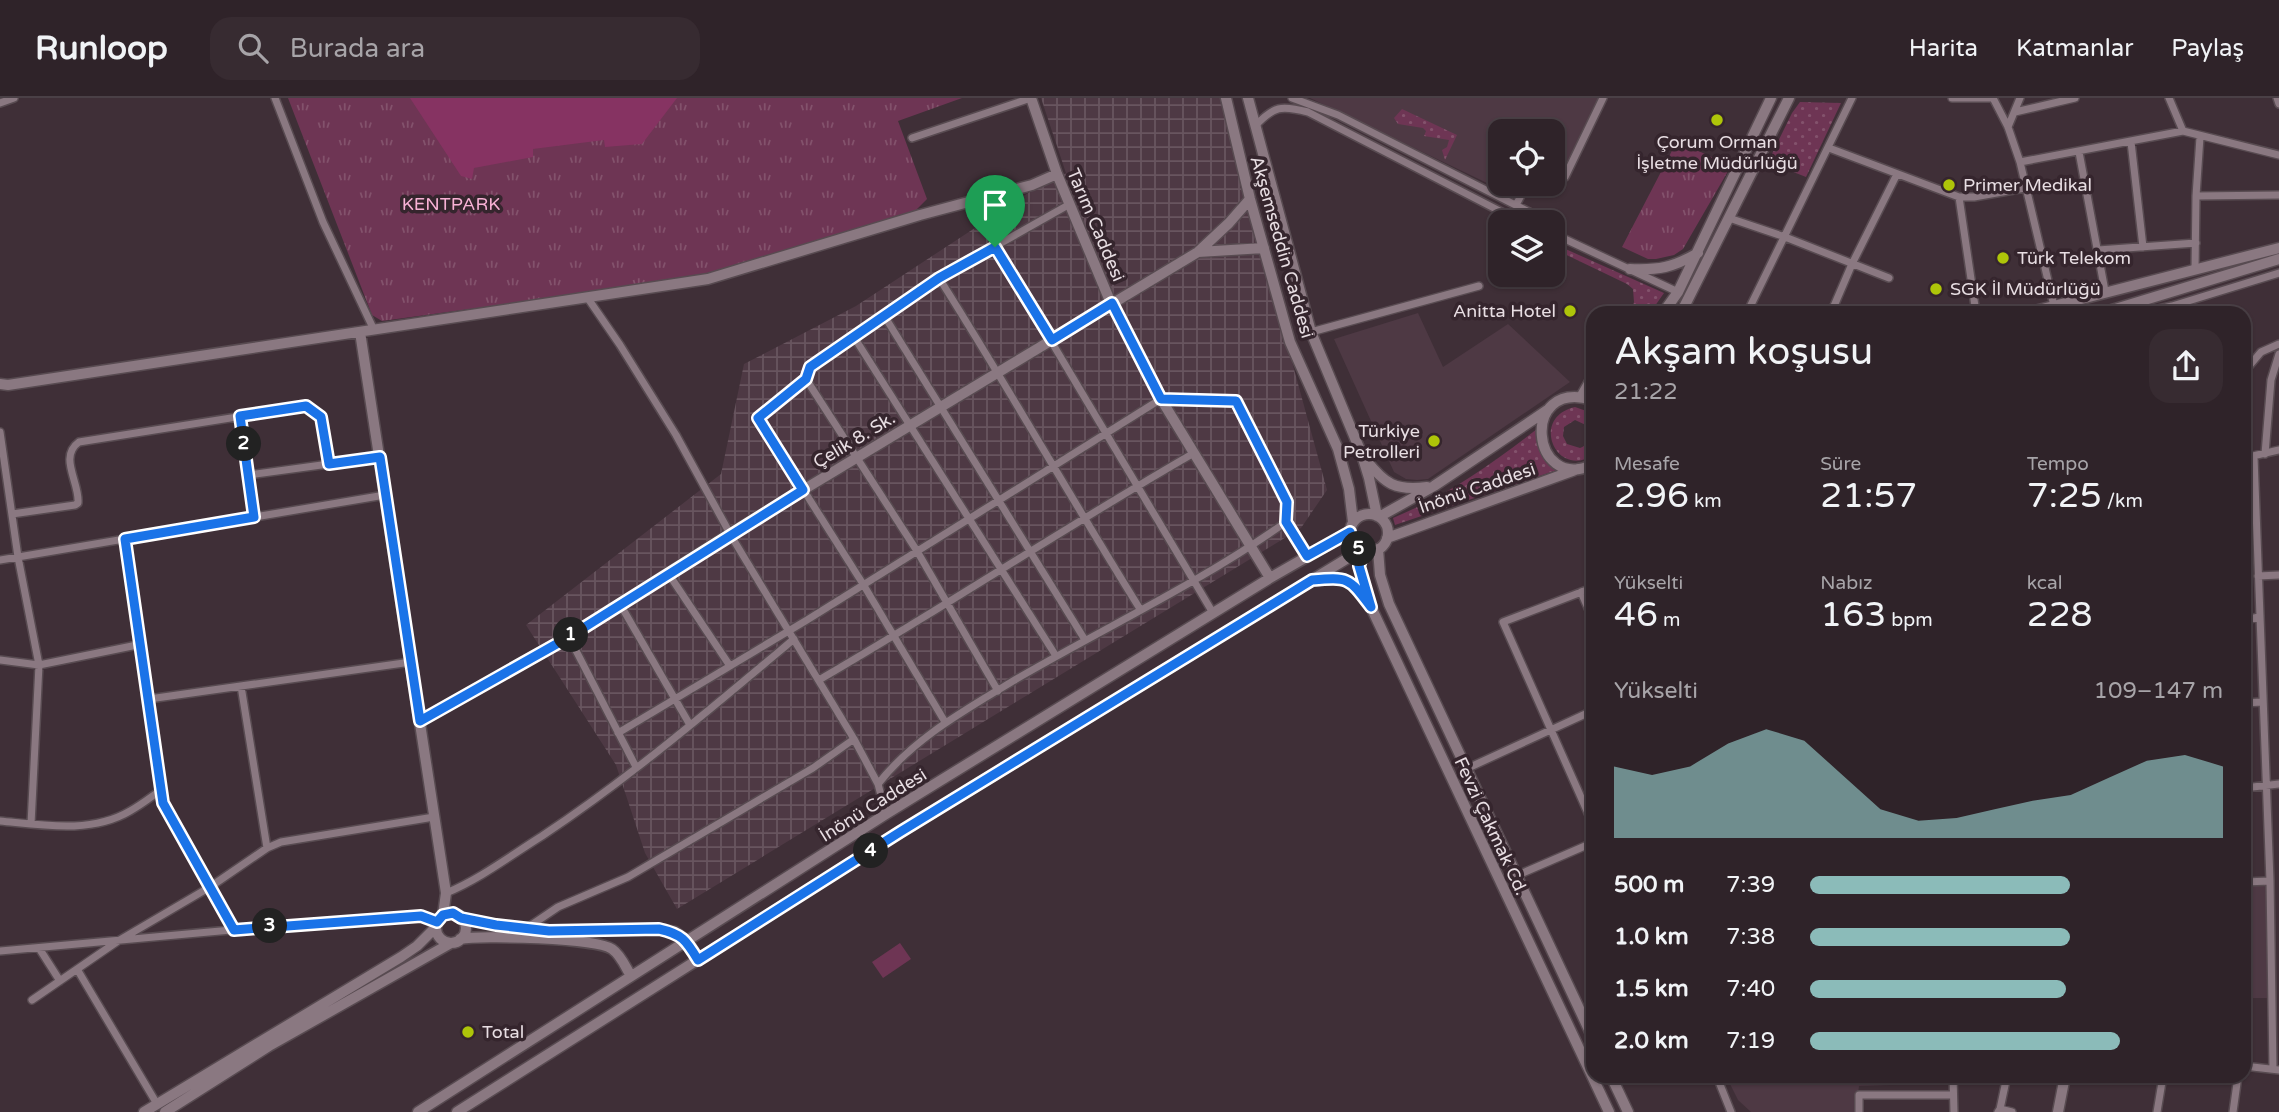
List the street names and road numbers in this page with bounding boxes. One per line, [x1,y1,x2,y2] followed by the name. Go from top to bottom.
[1245,153,1319,341] street label: Akşemseddin Caddesi
[1062,165,1130,285] street label: Tarım Caddesi
[809,407,899,473] street label: Çelik 8. Sk.
[1416,458,1538,518] street label: İnönü Caddesi
[1449,753,1533,899] street label: Fevzi Çakmak Cd.
[815,763,931,847] street label: İnönü Caddesi

